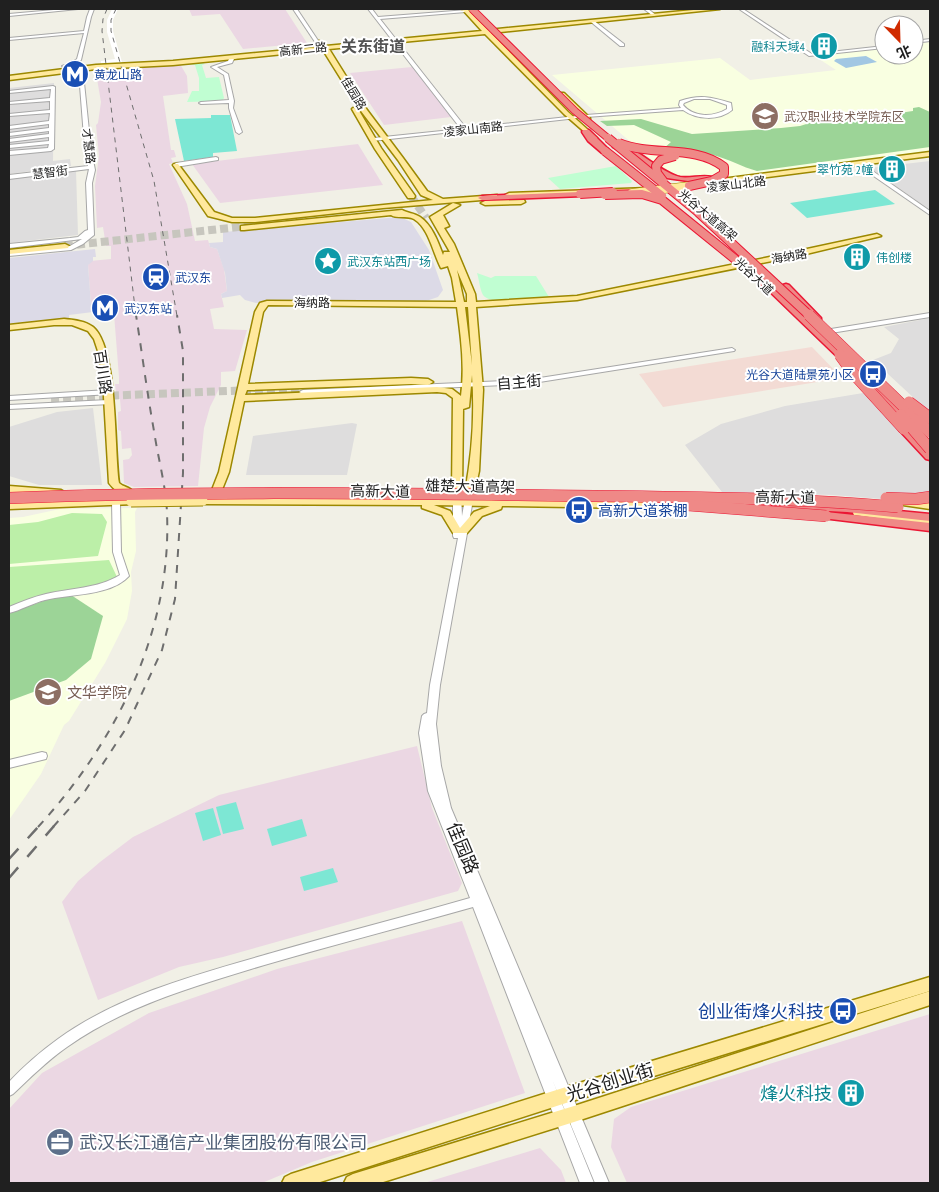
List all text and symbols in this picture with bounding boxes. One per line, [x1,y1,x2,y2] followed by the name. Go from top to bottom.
[874,15,924,65] north arrow
[809,31,839,61] building icon: 融科天域4
[341,36,405,56] district label: 关东街道
[278,39,328,59] street label: 高新二路
[752,39,806,54] place label: 融科天域4
[894,41,914,63] text: 北
[60,59,90,89] metro station icon: 黄龙山路
[94,67,142,82] place label: 黄龙山路
[338,74,370,112] street label: 佳园路
[750,101,780,131] school or university icon: 武汉职业技术学院东区
[784,109,904,124] place label: 武汉职业技术学院东区
[442,118,504,140] street label: 凌家山南路
[79,127,99,165] street label: 才慧路
[877,154,907,184] building icon: 翠竹苑 2幢
[31,162,69,182] street label: 慧智街
[817,162,873,177] place label: 翠竹苑 2幢
[705,173,767,195] street label: 凌家山北路
[676,186,740,244] street label: 光谷大道高架
[842,242,872,272] building icon: 伟创楼
[770,245,808,267] street label: 海纳路
[313,246,343,276] place icon: 武汉东站西广场
[876,250,912,265] place label: 伟创楼
[347,254,431,269] place label: 武汉东站西广场
[731,254,777,298] street label: 光谷大道
[141,262,171,292] station icon: 武汉东
[175,270,211,285] place label: 武汉东
[90,293,120,323] metro station icon: 武汉东站
[294,295,330,310] street label: 海纳路
[124,301,172,316] place label: 武汉东站
[90,348,116,396] street label: 百川路
[858,359,888,389] bus stop icon: 光谷大道陆景苑小区
[746,367,854,382] place label: 光谷大道陆景苑小区
[496,371,542,393] street label: 自主街
[425,476,515,496] street label: 雄楚大道高架
[350,481,410,501] street label: 高新大道
[755,487,815,507] street label: 高新大道
[564,495,594,525] bus stop icon: 高新大道茶棚
[598,501,688,520] place label: 高新大道茶棚
[33,677,63,707] school or university icon: 文华学院
[67,683,127,702] place label: 文华学院
[442,819,484,877] street label: 佳园路
[828,996,858,1026] bus stop icon: 创业街烽火科技
[698,1000,824,1023] place label: 创业街烽火科技
[564,1058,656,1106] street label: 光谷创业街
[836,1078,866,1108] building icon: 烽火科技
[760,1082,832,1105] place label: 烽火科技
[45,1127,75,1157] office icon: 武汉长江通信产业集团股份有限公司
[79,1131,367,1154] place label: 武汉长江通信产业集团股份有限公司

